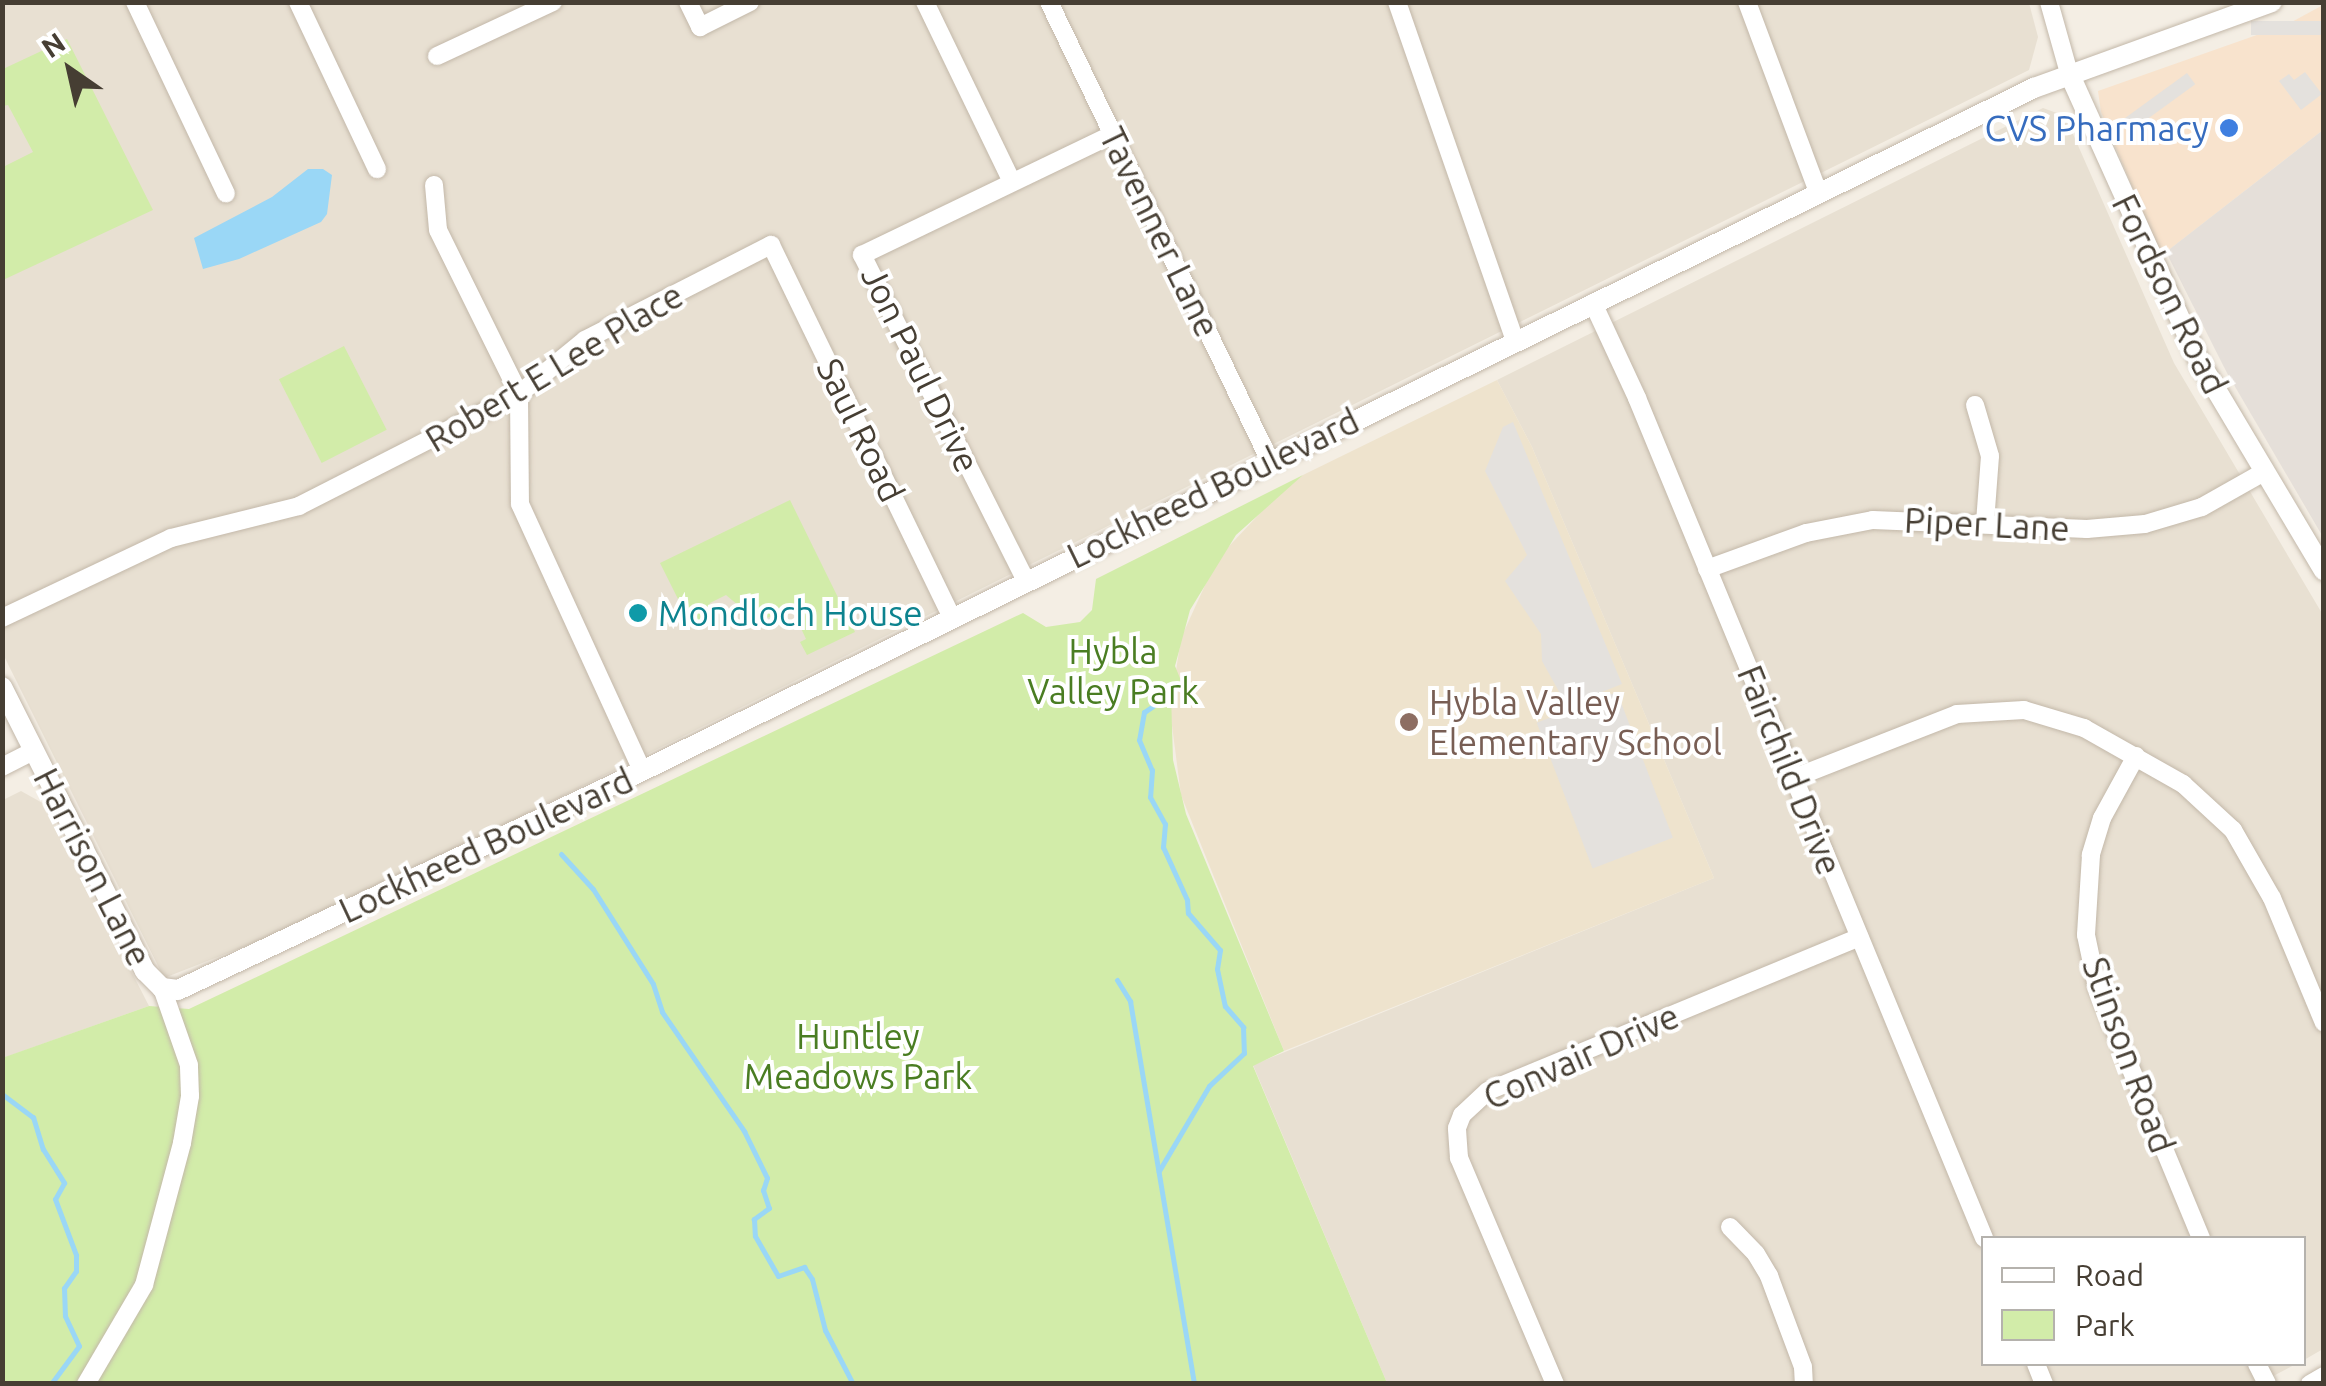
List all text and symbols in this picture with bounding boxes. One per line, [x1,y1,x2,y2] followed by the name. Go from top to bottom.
[20,20,120,120] north arrow
[36,26,70,63] text: N
[1984,107,2209,149] place label: CVS Pharmacy
[2218,117,2240,139] marker: CVS Pharmacy
[1091,120,1229,344] street label: Tavenner Lane
[2104,187,2236,401] street label: Fordson Road
[853,259,989,479] street label: Jon Paul Drive
[418,274,690,460] street label: Robert E Lee Place
[808,351,914,509] street label: Saul Road
[1060,399,1366,577] street label: Lockheed Boulevard
[1903,499,2071,549] street label: Piper Lane
[658,592,923,634] place label: Mondloch House
[627,602,649,624] marker: Mondloch House
[1027,630,1199,712] park label: Hybla Valley Park
[1729,659,1851,881] street label: Fairchild Drive
[1429,681,1722,763] place label: Hybla Valley Elementary School
[1398,711,1420,733] marker: Hybla Valley Elementary School
[332,759,640,931] street label: Lockheed Boulevard
[25,761,161,973] street label: Harrison Lane
[2074,952,2184,1158] street label: Stinson Road
[1477,994,1685,1118] street label: Convair Drive
[744,1015,972,1097] park label: Huntley Meadows Park
[1981,1236,2306,1366] legend
[2075,1258,2144,1292] text: Road
[2075,1308,2135,1342] text: Park

